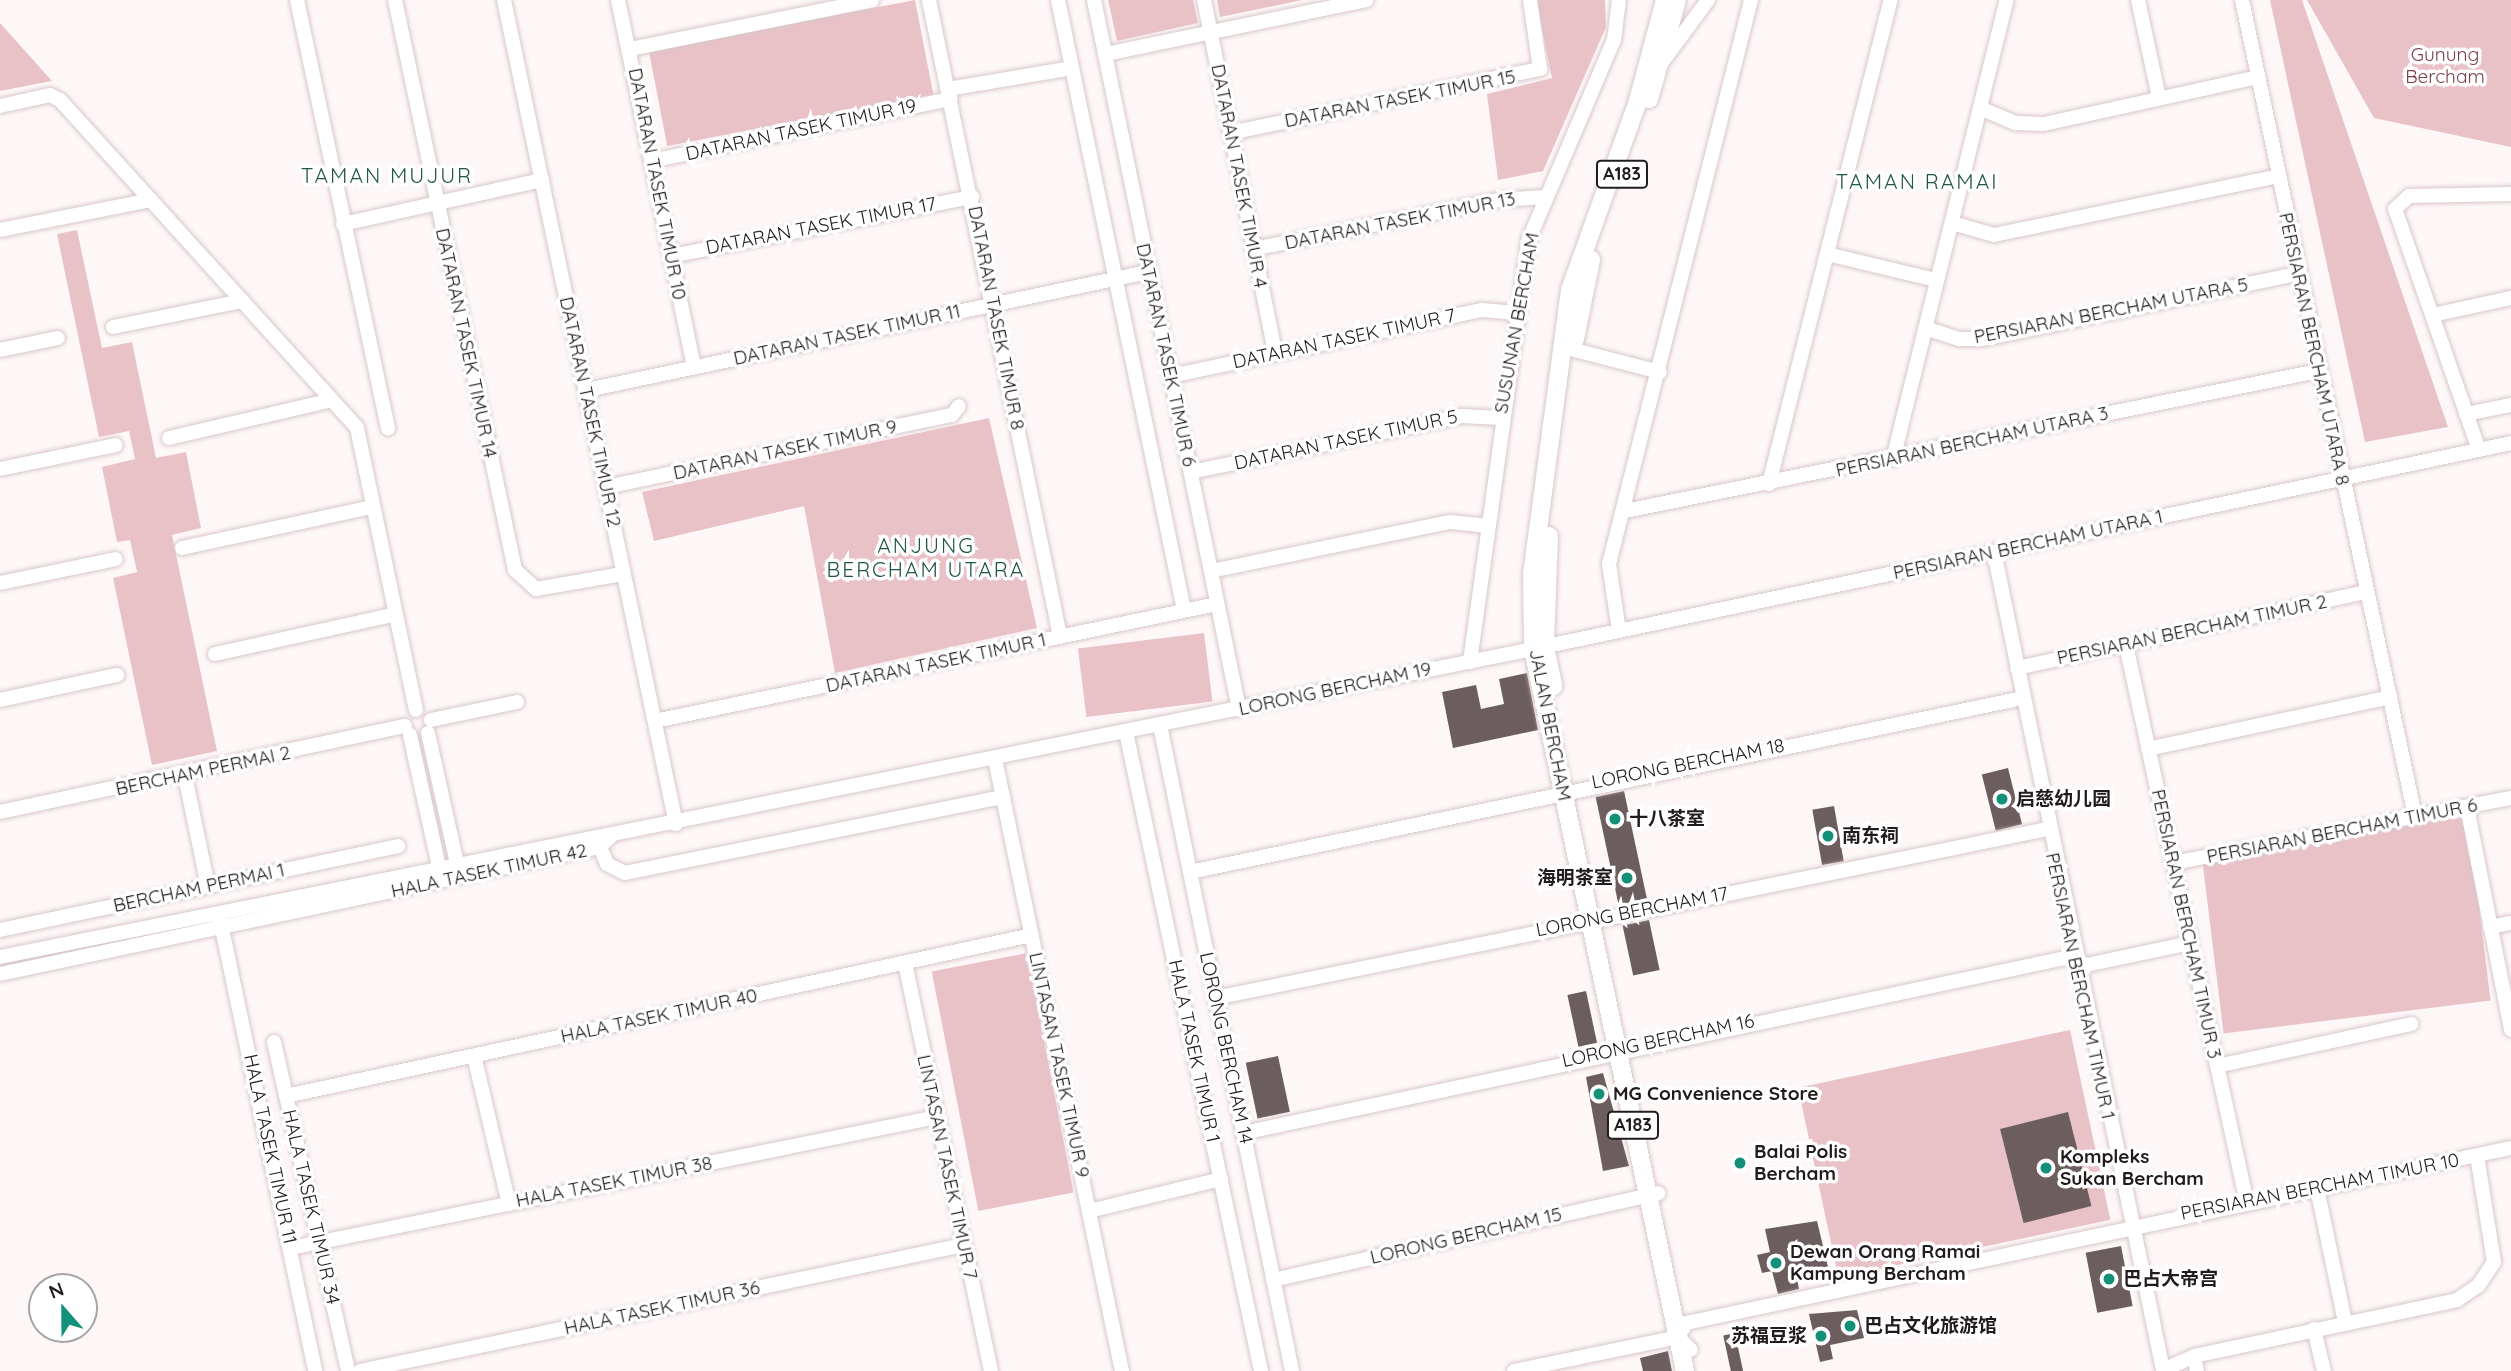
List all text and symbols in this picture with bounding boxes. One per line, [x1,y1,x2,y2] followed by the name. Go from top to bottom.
[2405,44,2485,88] park label: Gunung Bercham
[1206,62,1272,290] street label: DATARAN TASEK TIMUR 4
[1283,65,1517,133] street label: DATARAN TASEK TIMUR 15
[623,66,691,302] street label: DATARAN TASEK TIMUR 10
[684,94,918,166] street label: DATARAN TASEK TIMUR 19
[1596,160,1648,188] road number: A183
[302,162,472,188] district label: TAMAN MUJUR
[1837,168,1997,194] district label: TAMAN RAMAI
[1283,187,1517,255] street label: DATARAN TASEK TIMUR 13
[704,192,938,260] street label: DATARAN TASEK TIMUR 17
[963,204,1029,432] street label: DATARAN TASEK TIMUR 8
[2274,210,2354,488] street label: PERSIARAN BERCHAM UTARA 8
[430,226,502,460] street label: DATARAN TASEK TIMUR 14
[1490,231,1544,415] street label: SUSUNAN BERCHAM
[1131,241,1201,469] street label: DATARAN TASEK TIMUR 6
[1972,273,2250,349] street label: PERSIARAN BERCHAM UTARA 5
[554,295,626,529] street label: DATARAN TASEK TIMUR 12
[731,300,963,370] street label: DATARAN TASEK TIMUR 11
[1231,304,1457,374] street label: DATARAN TASEK TIMUR 7
[1834,402,2110,482] street label: PERSIARAN BERCHAM UTARA 3
[1232,405,1460,475] street label: DATARAN TASEK TIMUR 5
[671,415,899,485] street label: DATARAN TASEK TIMUR 9
[1891,505,2165,585] street label: PERSIARAN BERCHAM UTARA 1
[828,532,1024,582] district label: ANJUNG BERCHAM UTARA
[2055,590,2329,670] street label: PERSIARAN BERCHAM TIMUR 2
[824,629,1048,697] street label: DATARAN TASEK TIMUR 1
[1524,647,1576,803] street label: JALAN BERCHAM
[1237,657,1433,721] street label: LORONG BERCHAM 19
[1590,734,1786,794] street label: LORONG BERCHAM 18
[113,741,293,801] street label: BERCHAM PERMAI 2
[2146,787,2226,1061] street label: PERSIARAN BERCHAM TIMUR 3
[2016,788,2111,810] place label: 启慈幼儿园
[1994,791,2010,807] marker: 启慈幼儿园
[2205,794,2479,868] street label: PERSIARAN BERCHAM TIMUR 6
[1629,808,1705,830] place label: 十八茶室
[1607,811,1623,827] marker: 十八茶室
[1842,825,1899,847] place label: 南东祠
[1820,828,1836,844] marker: 南东祠
[389,839,589,903] street label: HALA TASEK TIMUR 42
[2041,851,2119,1121] street label: PERSIARAN BERCHAM TIMUR 1
[111,859,287,917] street label: BERCHAM PERMAI 1
[1537,867,1613,889] place label: 海明茶室
[1619,870,1635,886] marker: 海明茶室
[1534,882,1730,942] street label: LORONG BERCHAM 17
[1024,950,1094,1180] street label: LINTASAN TASEK TIMUR 9
[1195,950,1257,1146] street label: LORONG BERCHAM 14
[1163,958,1225,1144] street label: HALA TASEK TIMUR 1
[559,984,759,1048] street label: HALA TASEK TIMUR 40
[1560,1009,1756,1073] street label: LORONG BERCHAM 16
[239,1052,301,1246] street label: HALA TASEK TIMUR 11
[912,1053,982,1281] street label: LINTASAN TASEK TIMUR 7
[1613,1083,1819,1105] place label: MG Convenience Store
[1591,1086,1607,1102] marker: MG Convenience Store
[277,1107,345,1307] street label: HALA TASEK TIMUR 34
[1607,1110,1659,1140] road number: A183
[1754,1141,1847,1185] place label: Balai Polis Bercham
[2060,1146,2204,1190] place label: Kompleks Sukan Bercham
[2179,1149,2461,1225] street label: PERSIARAN BERCHAM TIMUR 10
[514,1152,714,1212] street label: HALA TASEK TIMUR 38
[1732,1155,1748,1171] marker: Balai Polis Bercham
[2038,1160,2054,1176] marker: Kompleks Sukan Bercham
[1368,1203,1564,1269] street label: LORONG BERCHAM 15
[1790,1241,1980,1285] place label: Dewan Orang Ramai Kampung Bercham
[1768,1255,1784,1271] marker: Dewan Orang Ramai Kampung Bercham
[2123,1268,2218,1290] place label: 巴占大帝宫
[2101,1271,2117,1287] marker: 巴占大帝宫
[28,1273,98,1343] north arrow
[562,1276,762,1340] street label: HALA TASEK TIMUR 36
[45,1277,67,1304] text: N
[1864,1315,1997,1337] place label: 巴占文化旅游馆
[1842,1318,1858,1334] marker: 巴占文化旅游馆
[1731,1325,1807,1347] place label: 苏福豆浆
[1813,1328,1829,1344] marker: 苏福豆浆

